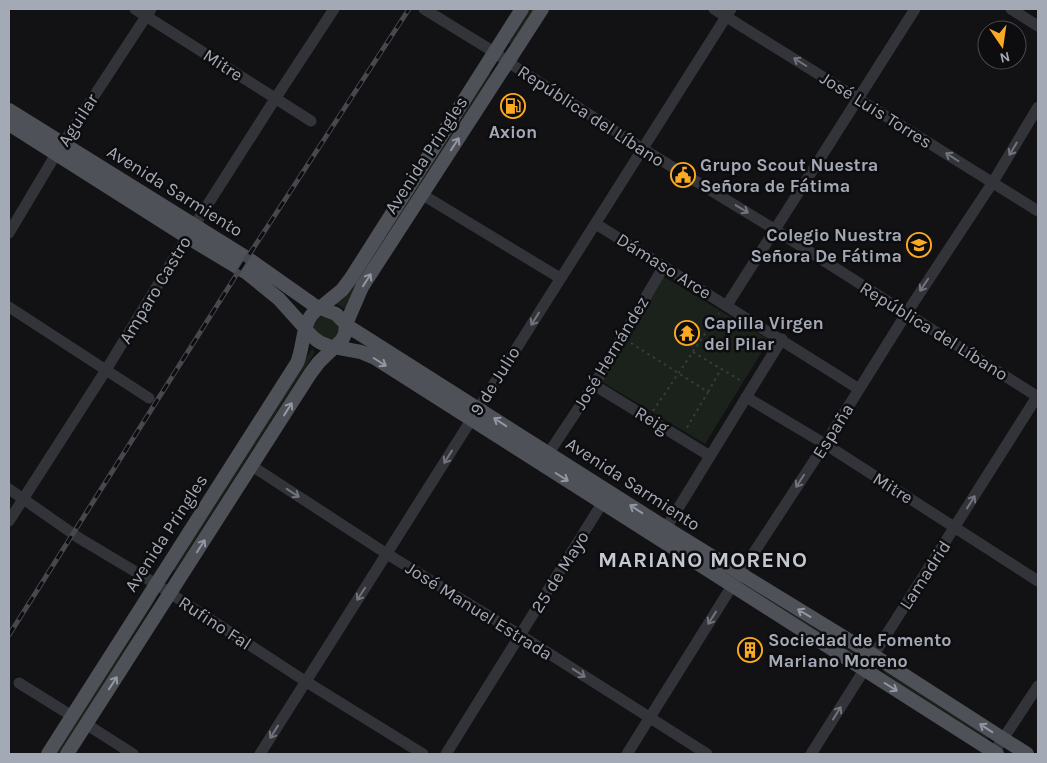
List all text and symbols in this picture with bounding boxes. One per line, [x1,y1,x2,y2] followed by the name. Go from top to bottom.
[977,20,1027,70] north arrow
[199,44,247,86] street label: Mitre
[998,48,1012,67] text: N
[793,57,807,67] one-way arrow
[514,60,668,172] street label: República del Líbano
[816,67,936,153] street label: José Luis Torres
[53,89,103,150] street label: Aguilar
[380,92,472,218] street label: Avenida Pringles
[500,93,526,119] fuel station icon: Axion
[489,121,537,143] place label: Axion
[451,138,461,152] one-way arrow
[103,140,247,242] street label: Avenida Sarmiento
[1007,141,1017,155] one-way arrow
[946,152,960,162] one-way arrow
[700,154,878,197] place label: Grupo Scout Nuestra Señora de Fátima
[670,162,696,188] public building icon: Grupo Scout Nuestra Señora de Fátima
[734,205,748,215] one-way arrow
[750,224,902,267] place label: Colegio Nuestra Señora De Fátima
[613,228,715,304] street label: Dámaso Arce
[114,232,196,348] street label: Amparo Castro
[906,232,932,258] school or university icon: Colegio Nuestra Señora De Fátima
[362,274,372,288] one-way arrow
[856,276,1012,386] street label: República del Líbano
[919,278,930,292] one-way arrow
[569,292,653,414] street label: José Hernández
[529,312,539,326] one-way arrow
[704,312,824,355] place label: Capilla Virgen del Pilar
[674,320,700,346] temple icon: Capilla Virgen del Pilar
[465,342,525,420] street label: 9 de Julio
[373,358,387,368] one-way arrow
[808,399,858,463] street label: España
[631,401,673,439] street label: Reig
[284,403,294,417] one-way arrow
[493,416,507,426] one-way arrow
[562,432,704,536] street label: Avenida Sarmiento
[443,450,453,464] one-way arrow
[869,467,917,509] street label: Mitre
[120,470,212,596] street label: Avenida Pringles
[554,473,568,483] one-way arrow
[795,474,805,488] one-way arrow
[286,488,300,498] one-way arrow
[966,495,977,509] one-way arrow
[630,504,644,514] one-way arrow
[526,527,594,617] street label: 25 de Mayo
[894,536,956,614] street label: Lamadrid
[196,540,206,554] one-way arrow
[598,547,808,573] district label: MARIANO MORENO
[402,557,556,665] street label: José Manuel Estrada
[356,587,366,601] one-way arrow
[174,591,256,655] street label: Rufino Fal
[798,608,812,618] one-way arrow
[707,610,717,624] one-way arrow
[768,629,952,672] place label: Sociedad de Fomento Mariano Moreno
[737,637,763,663] building icon: Sociedad de Fomento Mariano Moreno
[571,668,585,678] one-way arrow
[108,676,118,690] one-way arrow
[883,682,897,692] one-way arrow
[832,706,842,720] one-way arrow
[979,723,993,733] one-way arrow
[269,724,279,738] one-way arrow

